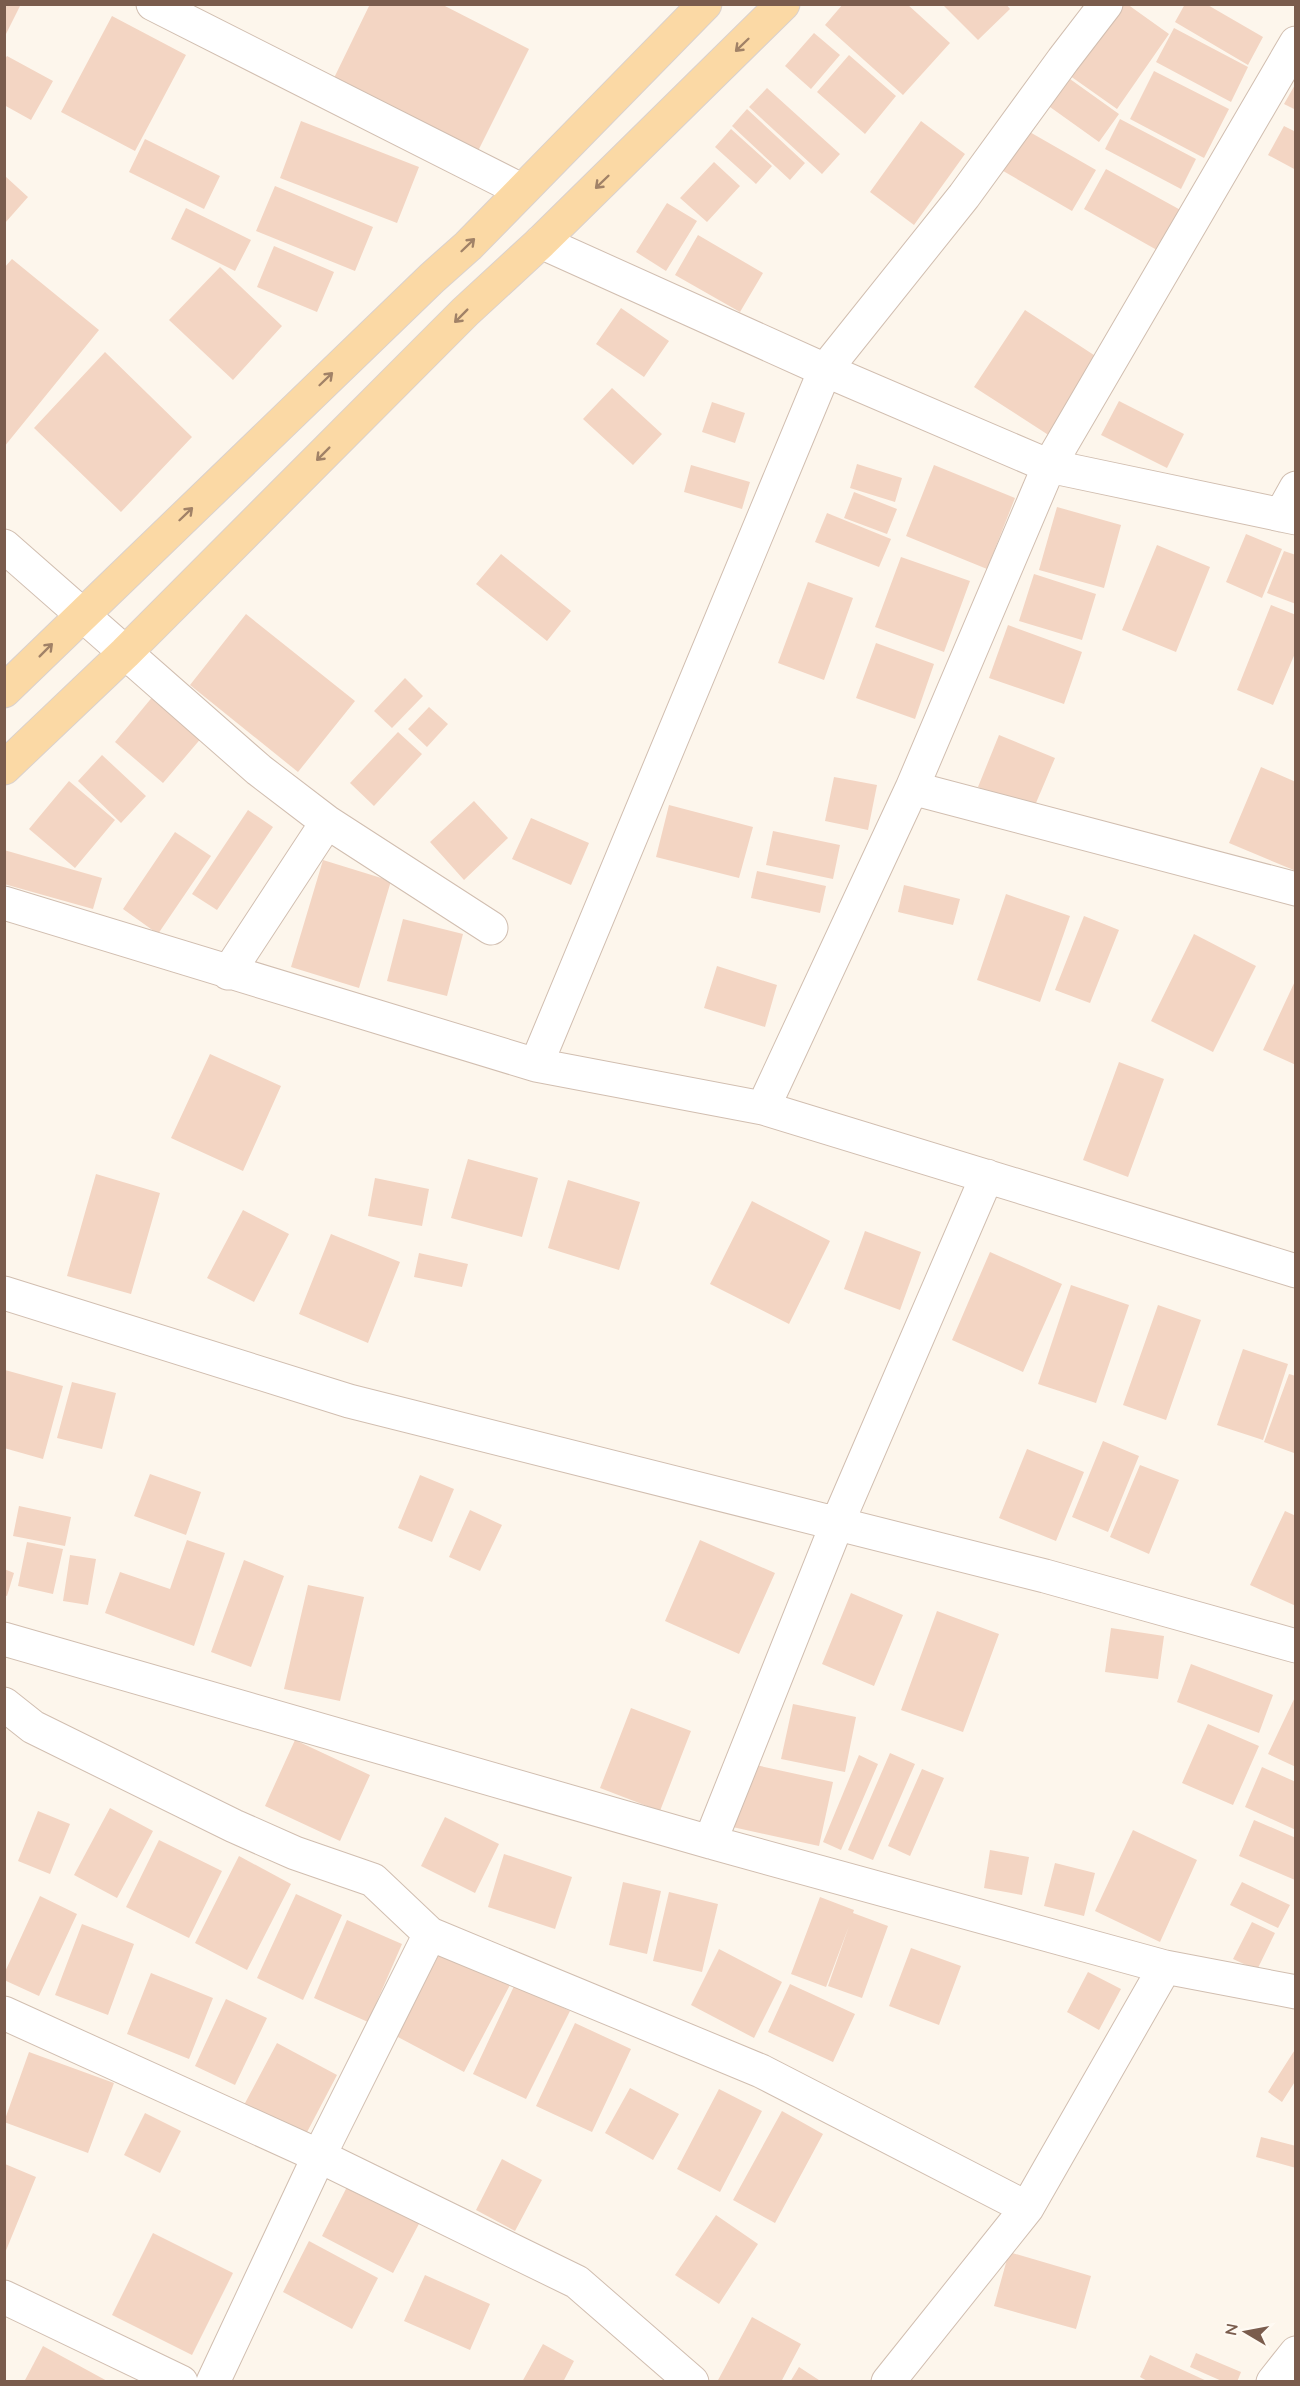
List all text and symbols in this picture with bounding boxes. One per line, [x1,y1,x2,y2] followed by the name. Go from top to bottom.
[734,38,749,53] one-way arrow
[595,175,610,189] one-way arrow
[461,238,476,253] one-way arrow
[454,308,469,323] one-way arrow
[319,372,334,386] one-way arrow
[316,447,331,462] one-way arrow
[178,508,193,522] one-way arrow
[39,643,54,658] one-way arrow
[1216,2302,1276,2362] north arrow
[1220,2322,1242,2337] text: N

